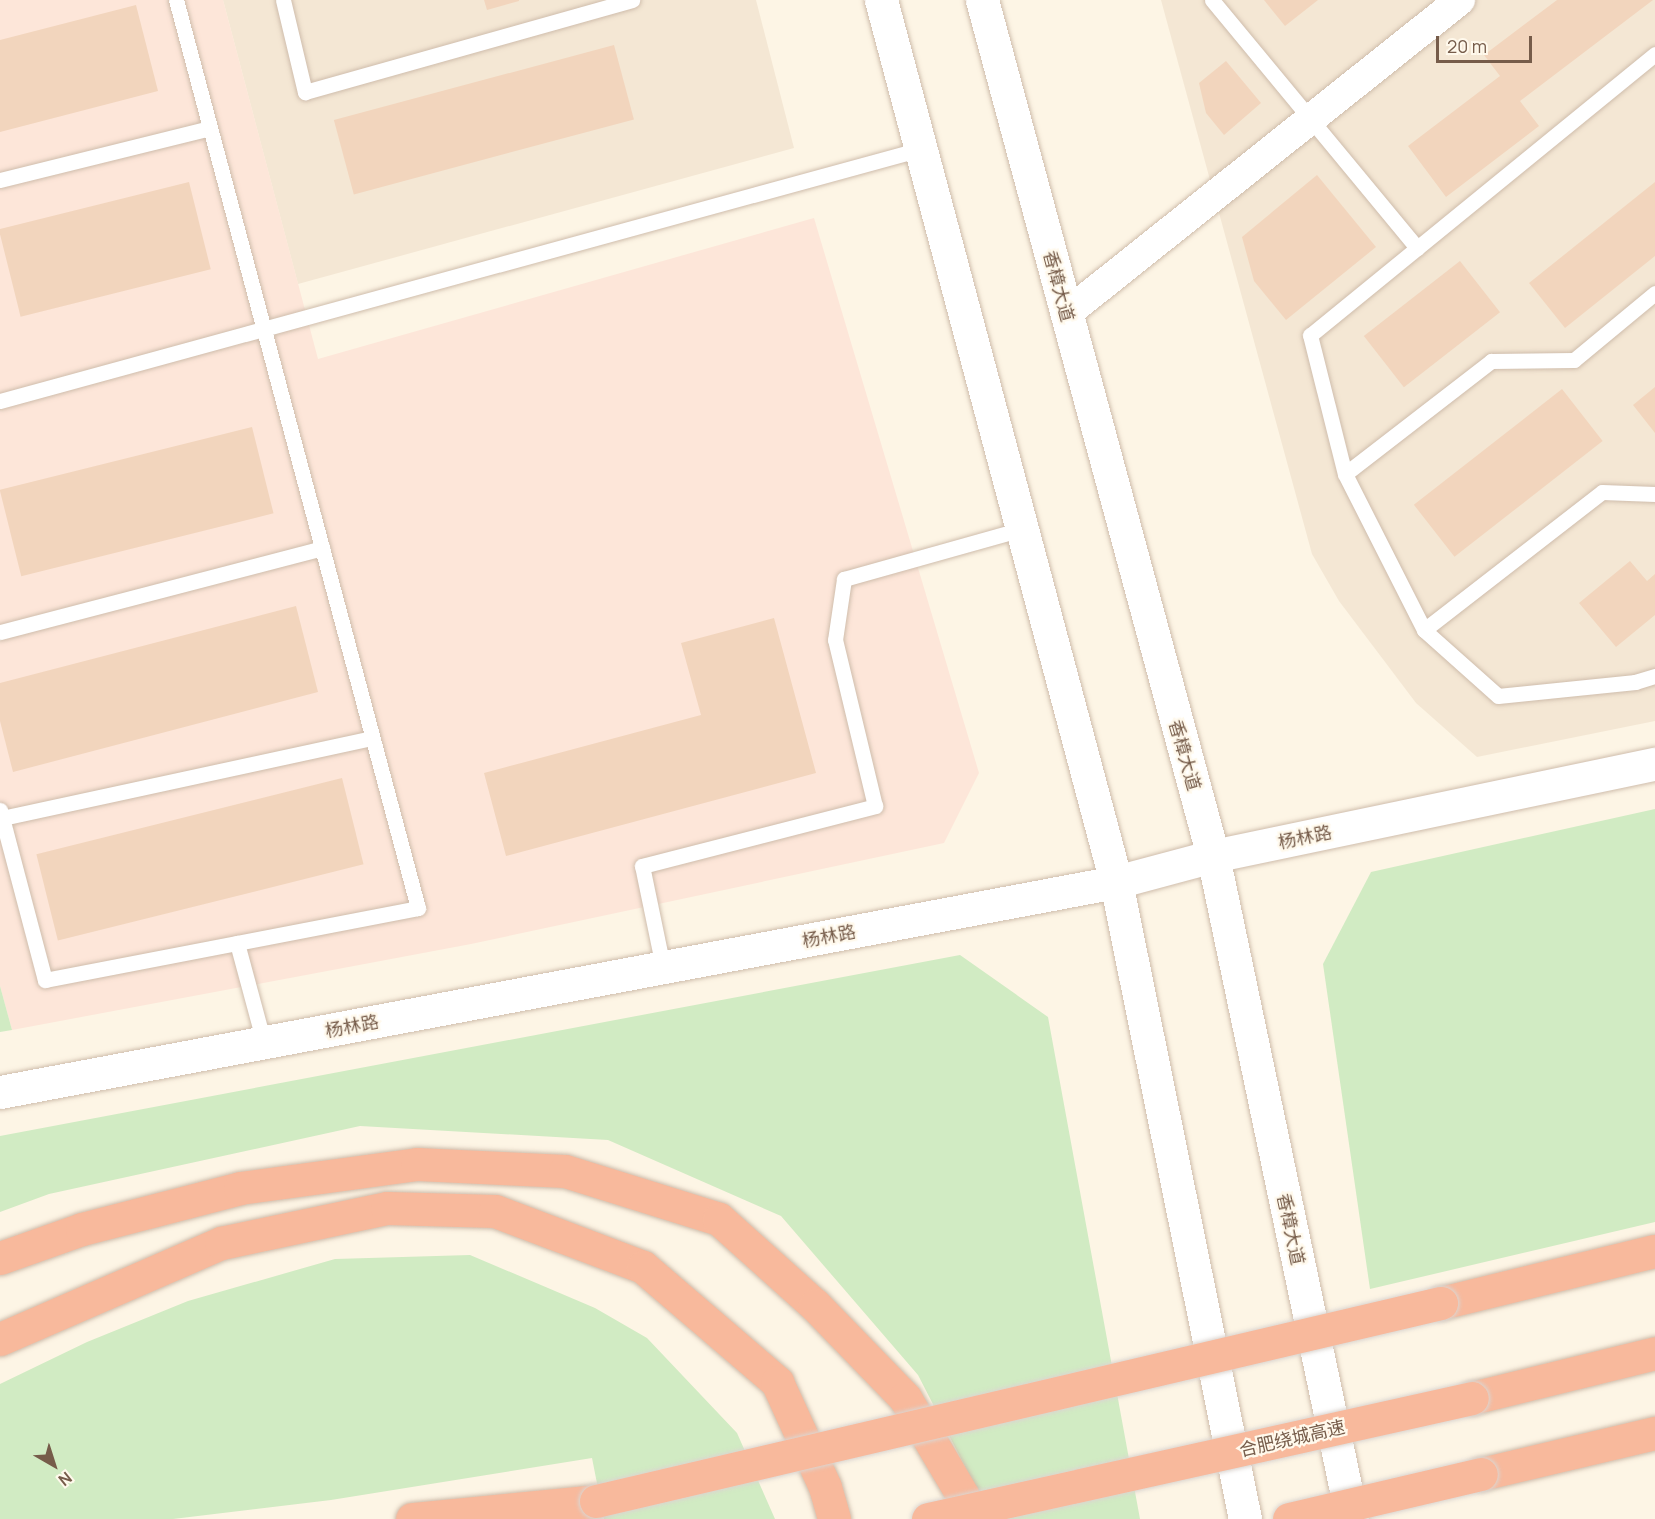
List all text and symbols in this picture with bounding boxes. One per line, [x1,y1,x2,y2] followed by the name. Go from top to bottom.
[1439,24,1535,62] scale bar
[1447,34,1487,58] text: 20 m
[1039,248,1079,324] street label: 香樟大道
[1165,717,1205,793] street label: 香樟大道
[1276,821,1334,853] street label: 杨林路
[800,920,858,952] street label: 杨林路
[323,1010,381,1042] street label: 杨林路
[1273,1192,1309,1266] street label: 香樟大道
[1237,1415,1347,1461] street label: 合肥绕城高速
[24,1435,84,1495] north arrow
[54,1467,77,1491] text: N

